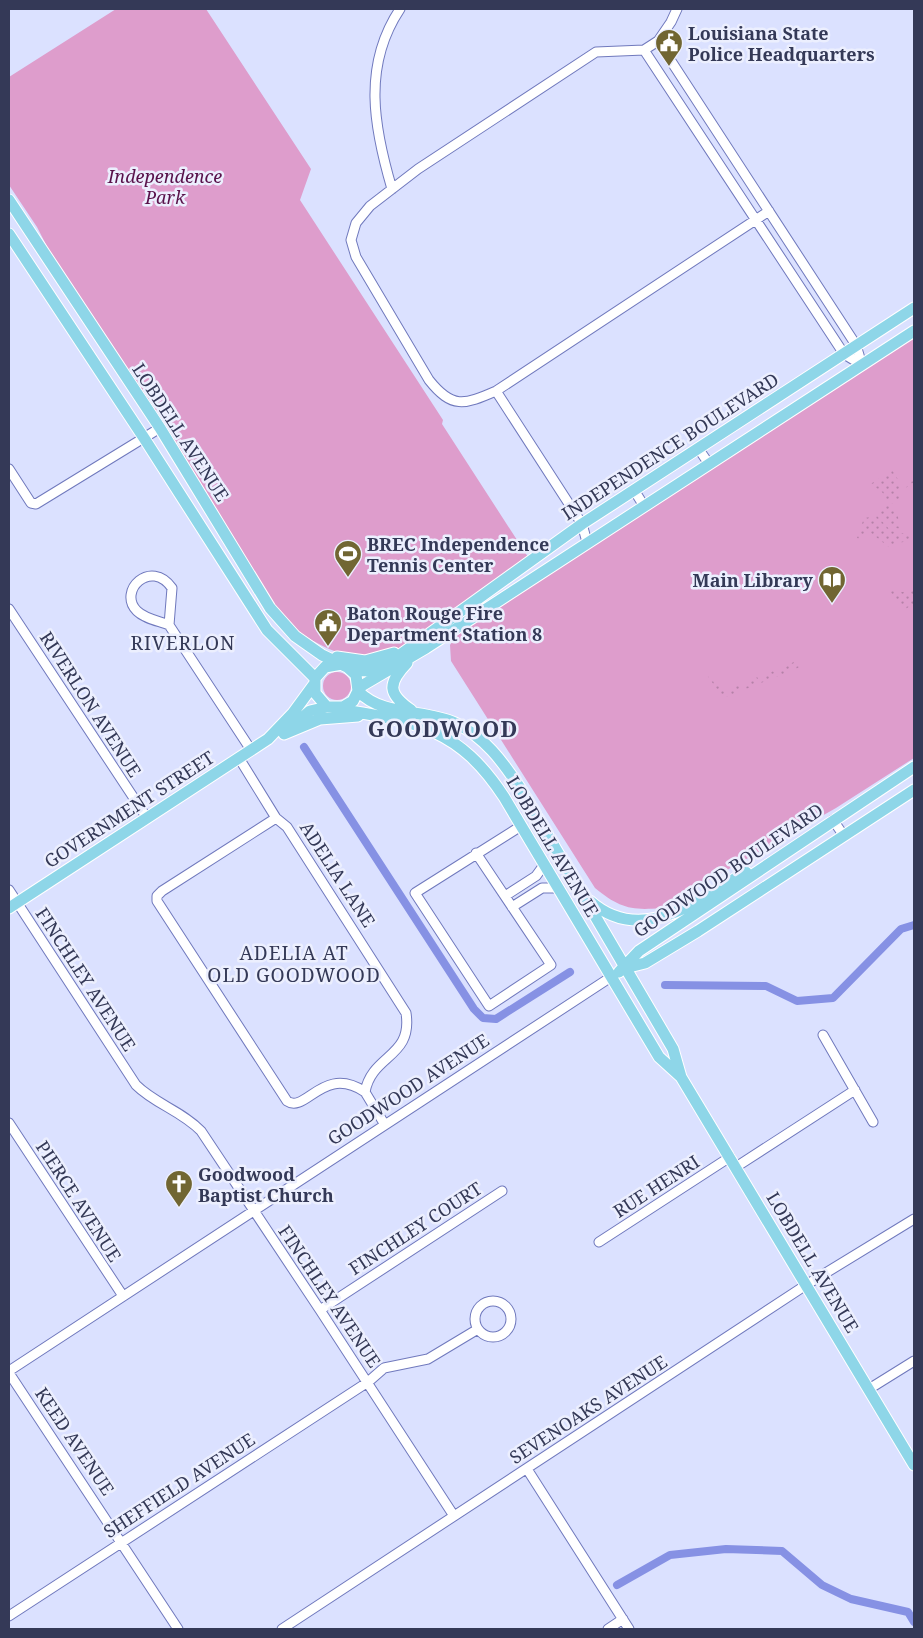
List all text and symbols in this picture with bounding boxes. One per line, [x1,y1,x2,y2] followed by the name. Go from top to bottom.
[688,21,875,66] place label: Louisiana State Police Headquarters
[654,28,684,67] public building icon: Louisiana State Police Headquarters
[107,164,222,209] park label: Independence Park
[127,358,235,506] street label: LOBDELL AVENUE
[557,367,783,525] street label: INDEPENDENCE BOULEVARD
[367,532,549,577] place label: BREC Independence Tennis Center
[333,539,363,578] sports icon: BREC Independence Tennis Center
[817,565,847,604] library icon: Main Library
[693,568,814,592] place label: Main Library
[347,601,542,646] place label: Baton Rouge Fire Department Station 8
[313,608,343,647] public building icon: Baton Rouge Fire Department Station 8
[35,627,147,781] street label: RIVERLON AVENUE
[131,630,236,656] district label: RIVERLON
[368,713,518,743] district label: GOODWOOD
[39,745,219,873] street label: GOVERNMENT STREET
[501,771,605,921] street label: LOBDELL AVENUE
[629,798,827,942] street label: GOODWOOD BOULEVARD
[295,817,381,931] street label: ADELIA LANE
[31,903,141,1055] street label: FINCHLEY AVENUE
[207,940,381,988] district label: ADELIA AT OLD GOODWOOD
[323,1028,493,1150] street label: GOODWOOD AVENUE
[31,1136,127,1266] street label: PIERCE AVENUE
[608,1149,704,1223] street label: RUE HENRI
[198,1162,334,1207] place label: Goodwood Baptist Church
[164,1169,194,1208] church icon: Goodwood Baptist Church
[344,1176,486,1280] street label: FINCHLEY COURT
[761,1187,865,1337] street label: LOBDELL AVENUE
[273,1220,387,1372] street label: FINCHLEY AVENUE
[505,1349,671,1469] street label: SEVENOAKS AVENUE
[30,1382,120,1500] street label: KEED AVENUE
[99,1427,259,1543] street label: SHEFFIELD AVENUE

